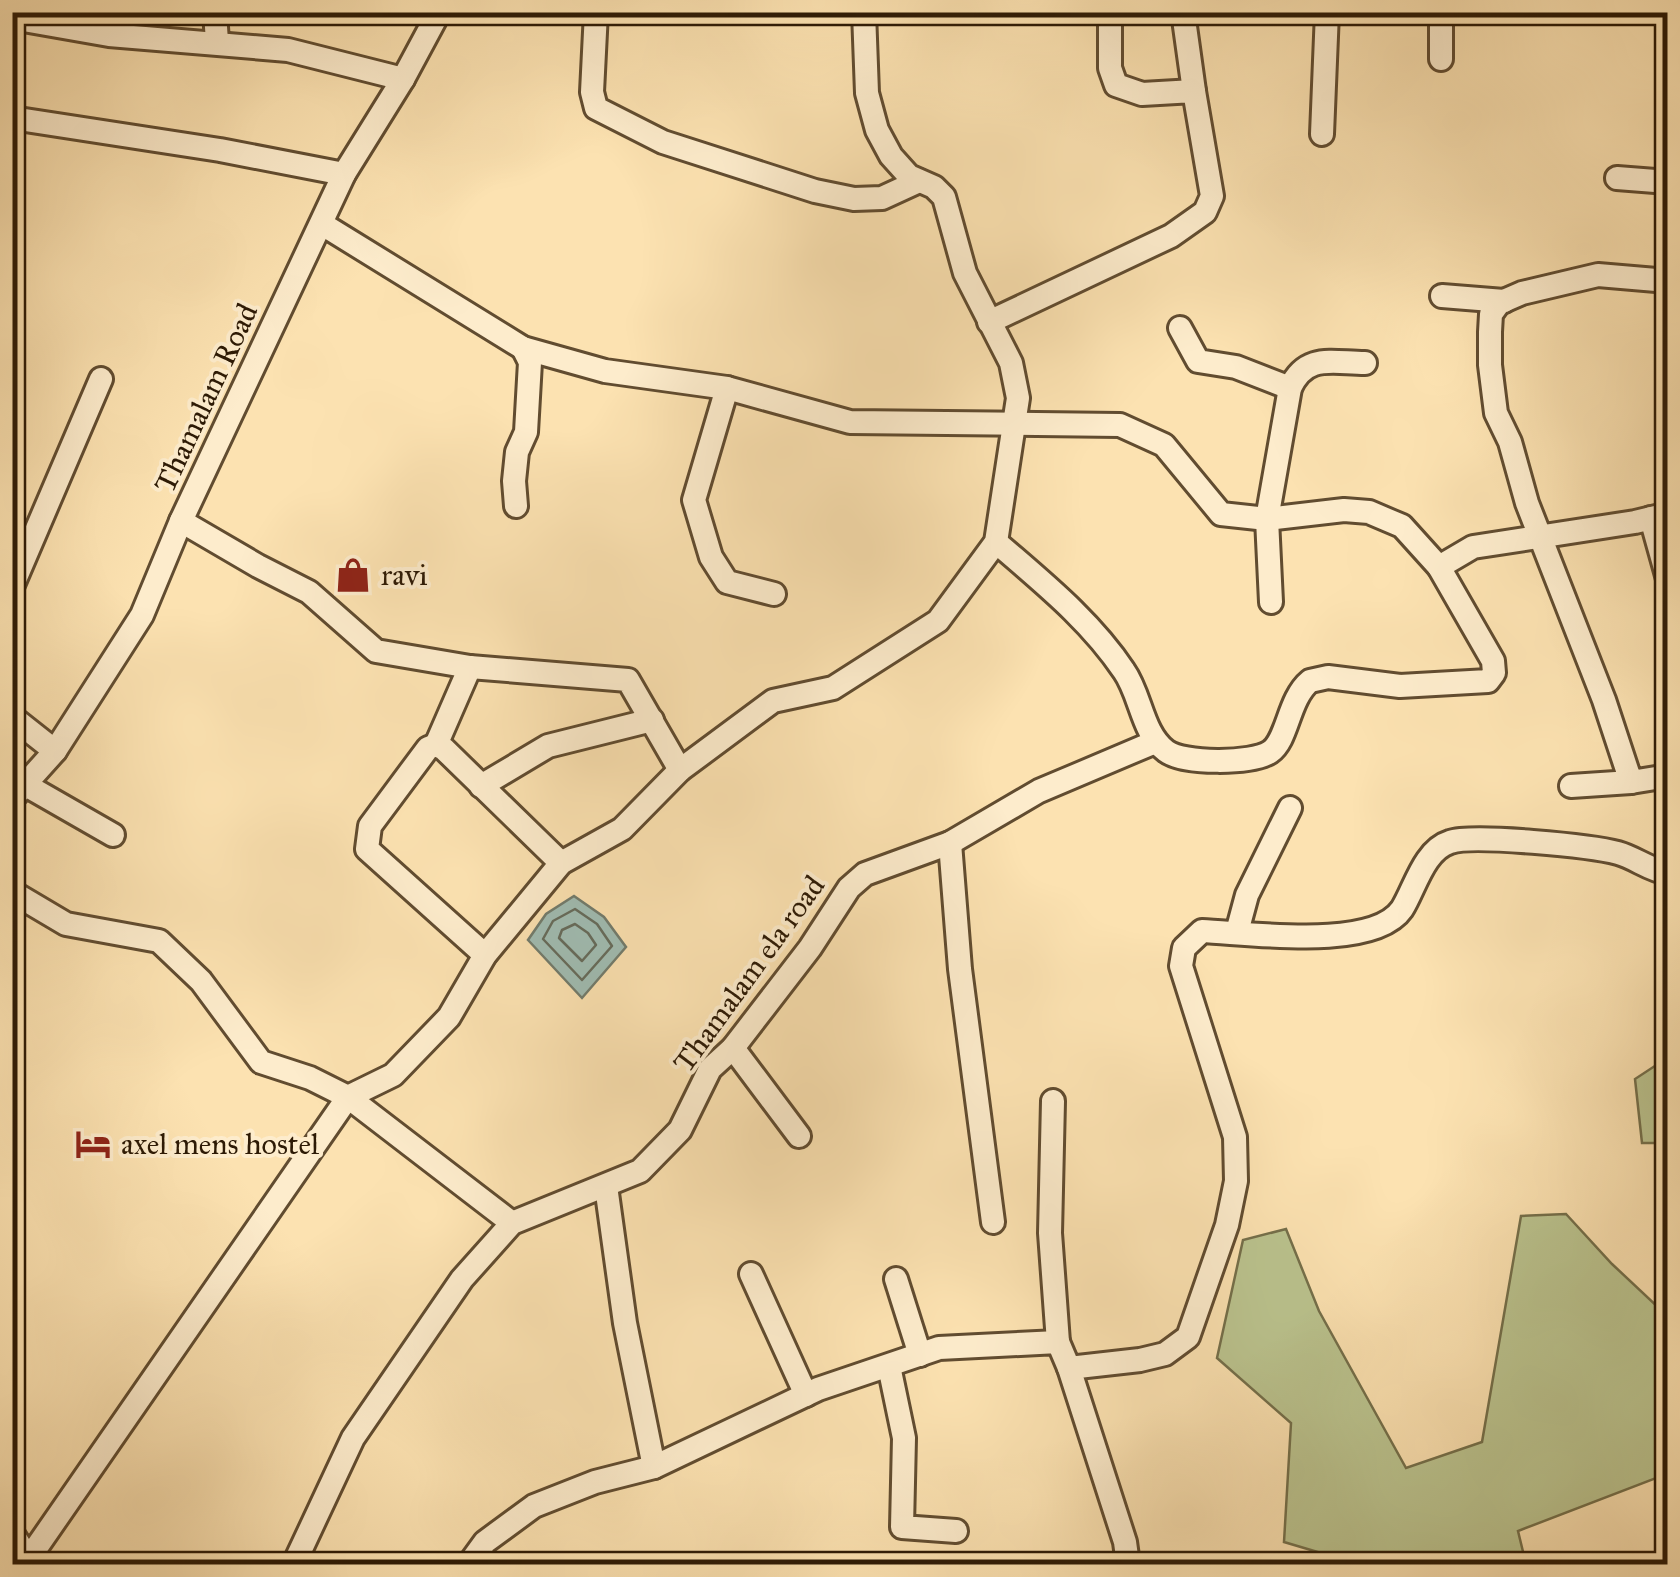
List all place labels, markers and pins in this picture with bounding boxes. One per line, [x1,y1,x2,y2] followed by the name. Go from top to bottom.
[334,556,372,594] shop icon: ravi
[381,557,427,593] place label: ravi
[74,1125,112,1163] hotel icon: axel mens hostel
[121,1126,320,1162] place label: axel mens hostel

